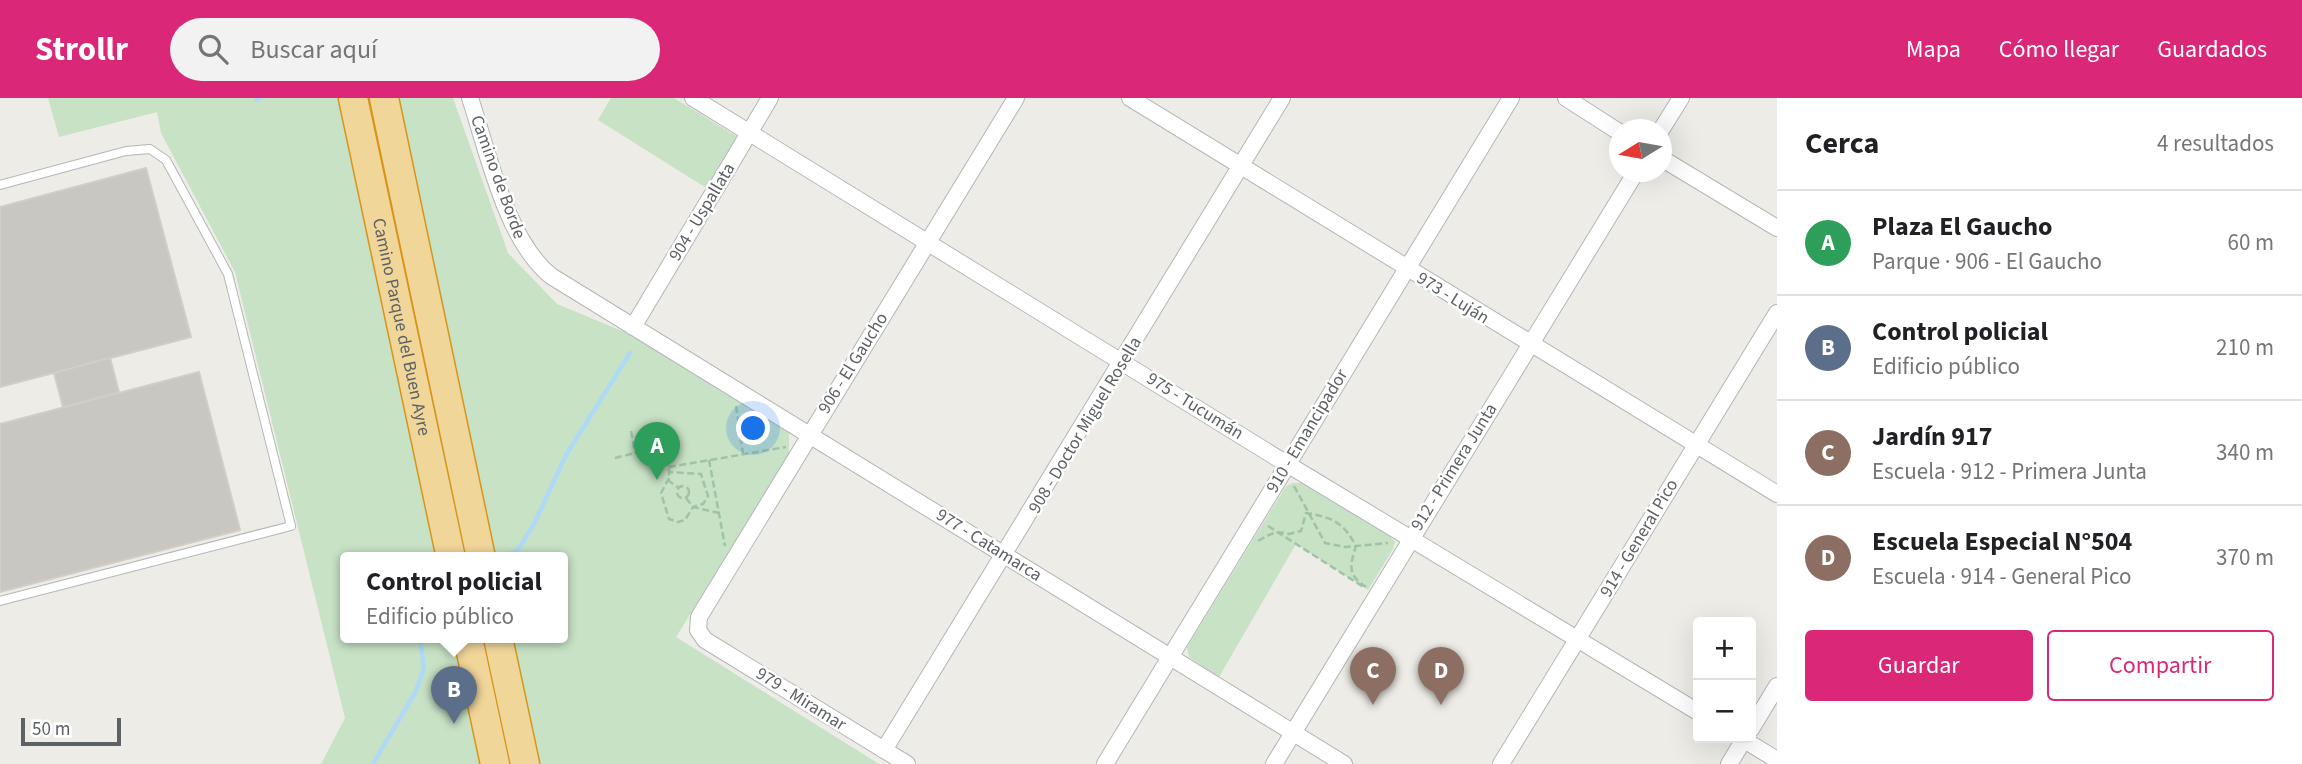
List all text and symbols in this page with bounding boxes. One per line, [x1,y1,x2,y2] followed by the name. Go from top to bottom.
[170,18,660,81] search box
[35,26,128,73] text: Strollr
[194,30,232,68] icon: search
[250,31,378,68] text: Buscar aquí
[1906,32,1961,67] text: Mapa
[1999,32,2119,67] text: Cómo llegar
[2157,32,2267,67] text: Guardados
[464,112,532,242] street label: Camino de Borde
[1609,119,1672,182] north arrow
[1805,122,1879,165] text: Cerca
[2157,127,2274,160] text: 4 resultados
[663,158,741,266] street label: 904 - Uspallata
[1872,208,2053,245] text: Plaza El Gaucho
[366,216,437,438] street label: Camino Parque del Buen Ayre
[1821,226,1835,259] text: A
[2227,226,2274,259] text: 60 m
[1872,245,2102,278] text: Parque · 906 - El Gaucho
[1412,266,1494,330] street label: 973 - Luján
[812,308,894,418] street label: 906 - El Gaucho
[1872,313,2048,350] text: Control policial
[1821,331,1835,364] text: B
[2216,331,2274,364] text: 210 m
[1022,332,1148,518] street label: 908 - Doctor Miguel Rosella
[1872,350,2020,383] text: Edificio público
[1260,364,1354,498] street label: 910 - Emancipador
[1142,366,1248,446] street label: 975 - Tucumán
[1405,399,1503,535] street label: 912 - Primera Junta
[736,411,770,445] your location
[1872,418,1992,455] text: Jardín 917
[634,422,680,480] pin: A
[1821,436,1835,469] text: C
[2216,436,2274,469] text: 340 m
[1872,455,2147,488] text: Escuela · 912 - Primera Junta
[1594,474,1684,602] street label: 914 - General Pico
[931,502,1047,588] street label: 977 - Catamarca
[1872,523,2132,560] text: Escuela Especial N°504
[1821,541,1835,574] text: D
[2216,541,2274,574] text: 370 m
[340,552,568,643] popup
[1872,560,2131,593] text: Escuela · 914 - General Pico
[366,563,542,600] text: Control policial
[366,600,514,633] text: Edificio público
[1693,617,1756,743] map controls
[1693,617,1756,680] button: +
[1805,630,2033,701] button: Guardar
[2047,630,2274,701] button: Compartir
[1350,647,1396,705] pin: C
[1418,647,1464,705] pin: D
[751,661,852,737] street label: 979 - Miramar
[431,666,477,724] pin: B
[1693,680,1756,743] button: −
[21,715,121,747] scale bar
[32,716,70,743] text: 50 m

